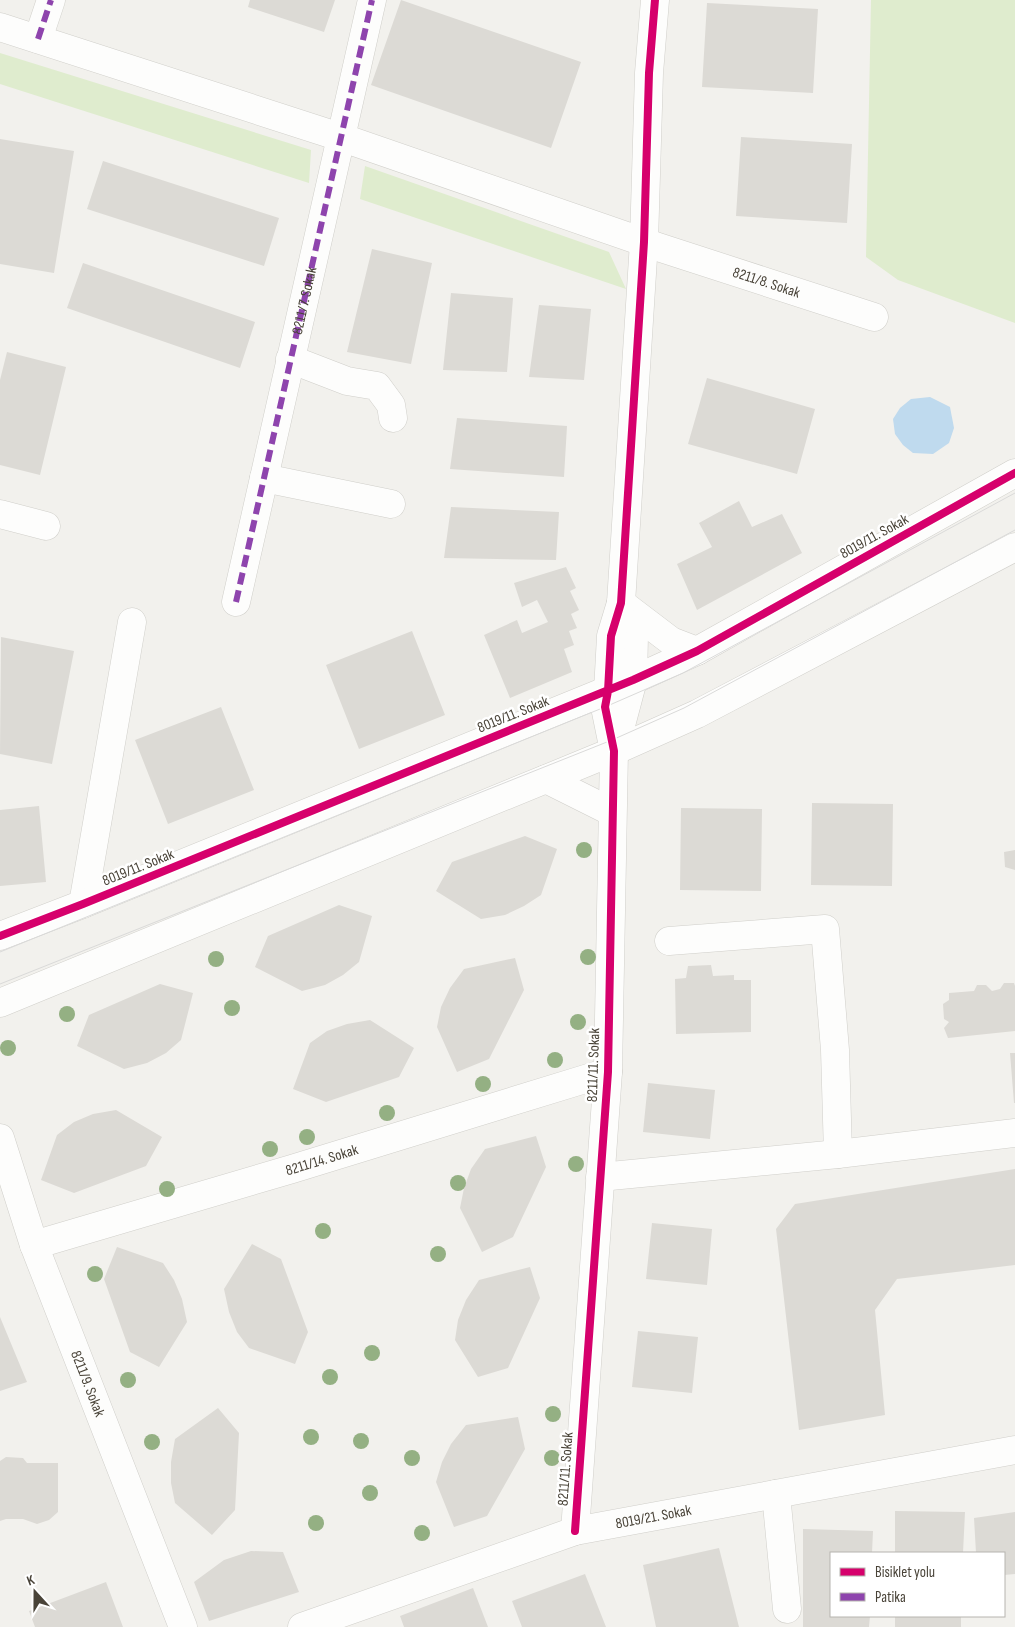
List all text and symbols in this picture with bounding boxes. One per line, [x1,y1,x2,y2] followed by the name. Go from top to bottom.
[730,263,803,303] street label: 8211/8. Sokak
[288,265,321,336] street label: 8211/7. Sokak
[837,510,912,563] street label: 8019/11. Sokak
[475,691,552,737] street label: 8019/11. Sokak
[100,844,177,890] street label: 8019/11. Sokak
[583,1027,604,1102] street label: 8211/11. Sokak
[283,1140,361,1180] street label: 8211/14. Sokak
[66,1348,109,1420] street label: 8211/9. Sokak
[553,1431,578,1507] street label: 8211/11. Sokak
[614,1501,693,1533] street label: 8019/21. Sokak
[830,1552,1005,1617] legend
[875,1563,935,1582] text: Bisiklet yolu
[10,1567,60,1617] north arrow
[24,1571,37,1590] text: K
[875,1588,906,1607] text: Patika

